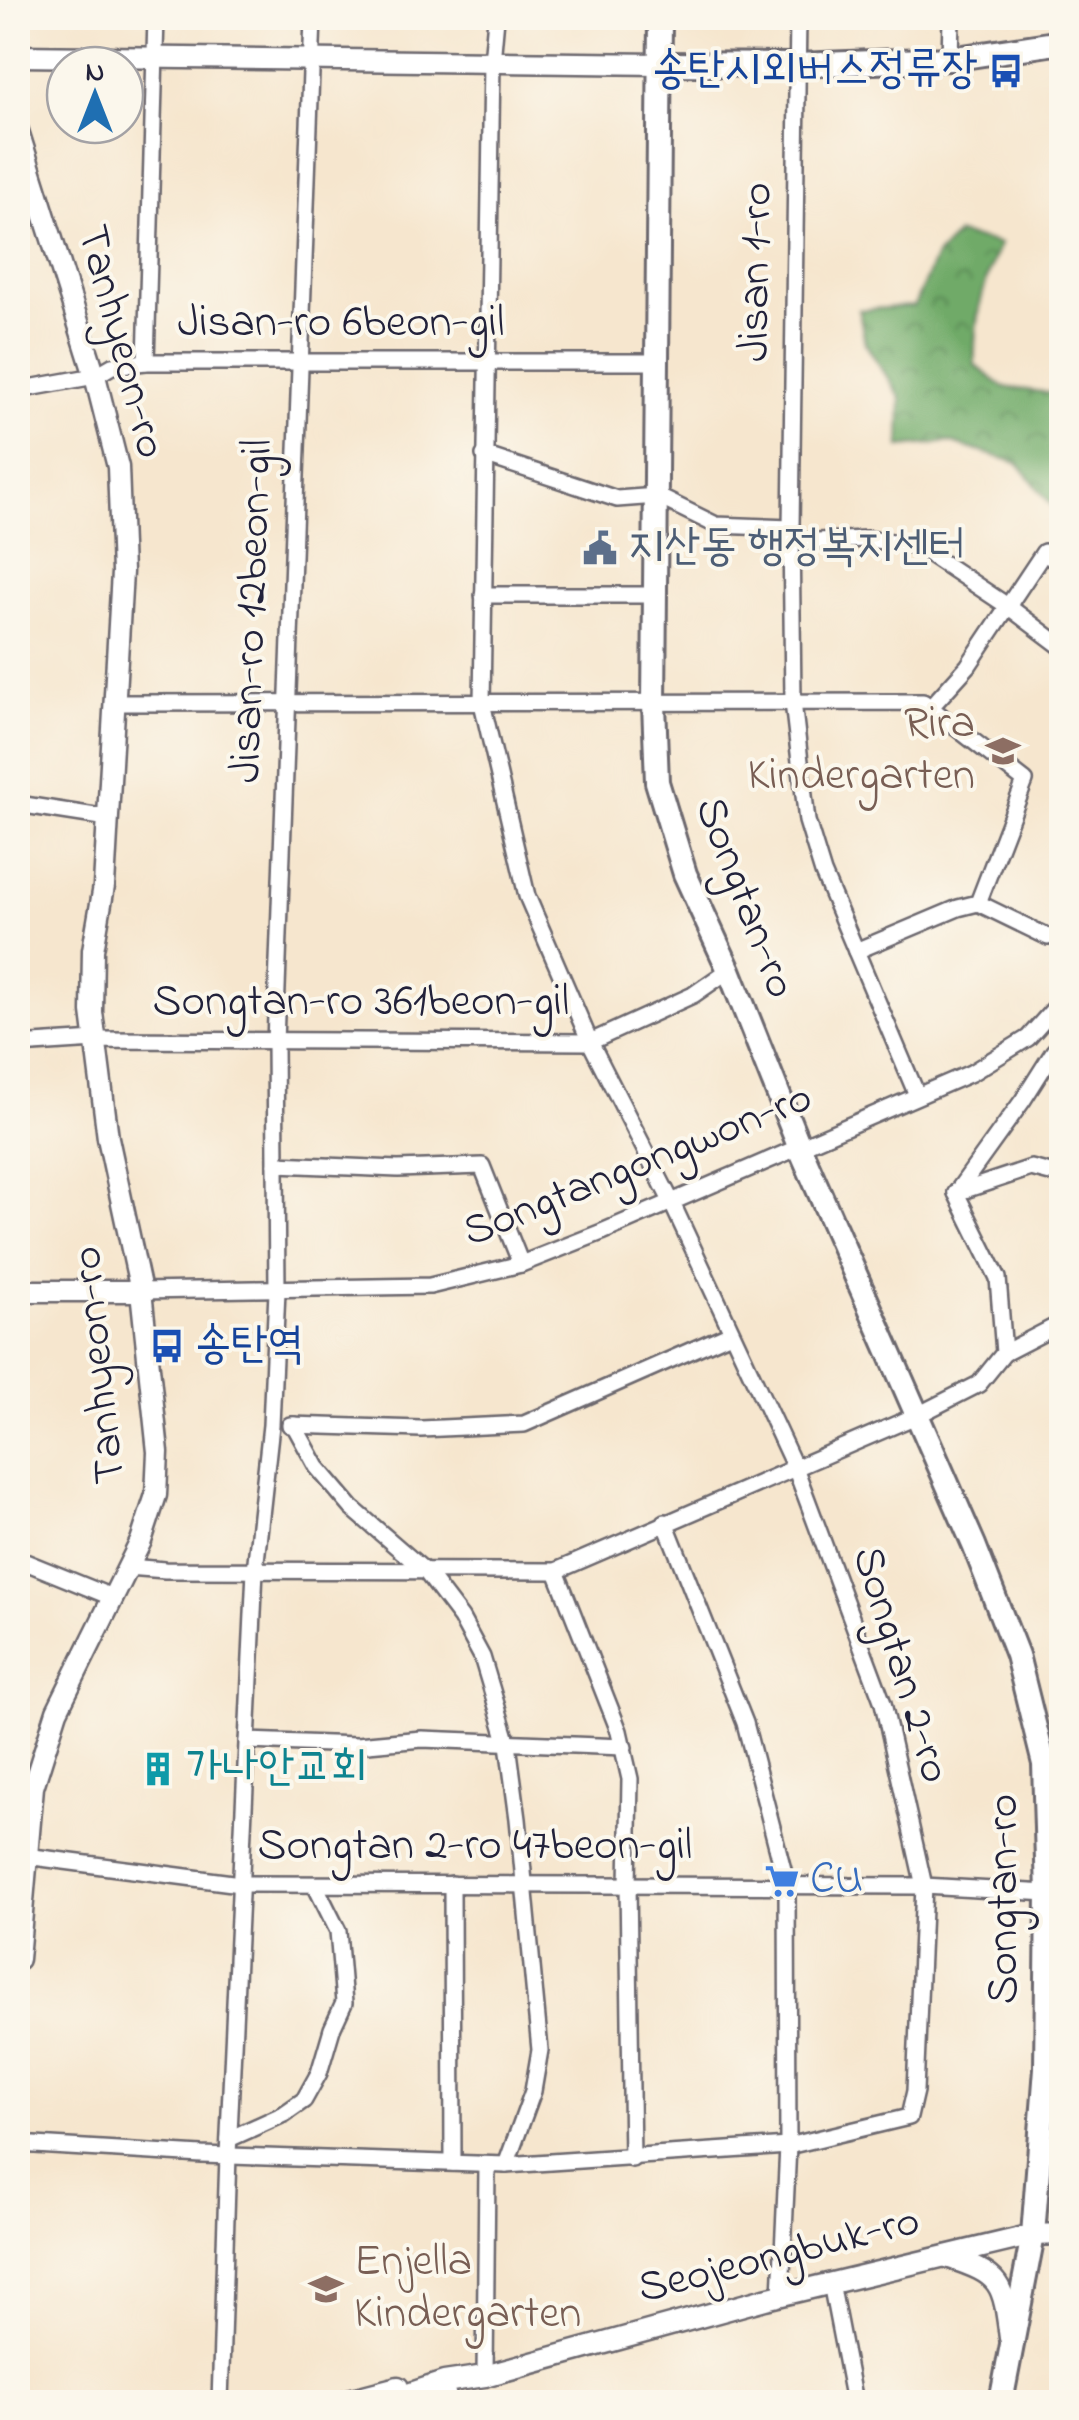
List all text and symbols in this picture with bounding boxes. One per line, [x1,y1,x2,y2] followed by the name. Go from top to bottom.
[652,38,978,104] place label: 송탄시외버스정류장
[45,45,145,145] north arrow
[987,52,1025,90] bus stop icon: 송탄시외버스정류장
[86,53,104,94] text: N
[722,182,792,362] street label: Jisan 1-ro
[57,218,183,466] street label: Tanhyeon-ro
[177,291,505,358] street label: Jisan-ro 6beon-gil
[214,438,293,784] street label: Jisan-ro 12beon-gil
[628,515,965,581] place label: 지산동 행정복지센터
[581,529,619,567] public building icon: 지산동 행정복지센터
[748,692,975,811] place label: Rira Kindergarten
[984,732,1022,770] school or university icon: Rira Kindergarten
[675,788,813,1008] street label: Songtan-ro
[153,970,569,1037] street label: Songtan-ro 361beon-gil
[454,1066,823,1267] street label: Songtangongwon-ro
[55,1243,145,1487] street label: Tanhyeon-ro
[195,1313,304,1379] place label: 송탄역
[148,1327,186,1365] bus stop icon: 송탄역
[832,1539,967,1792] street label: Songtan 2-ro
[186,1736,367,1802] place label: 가나안교회
[139,1750,177,1788] building icon: 가나안교회
[972,1794,1039,2004] street label: Songtan-ro
[258,1814,692,1881] street label: Songtan 2-ro 47beon-gil
[810,1848,863,1914] place label: CU
[763,1862,801,1900] supermarket icon: CU
[631,2189,927,2324] street label: Seojeongbuk-ro
[354,2230,581,2349] place label: Enjella Kindergarten
[307,2270,345,2308] school or university icon: Enjella Kindergarten

